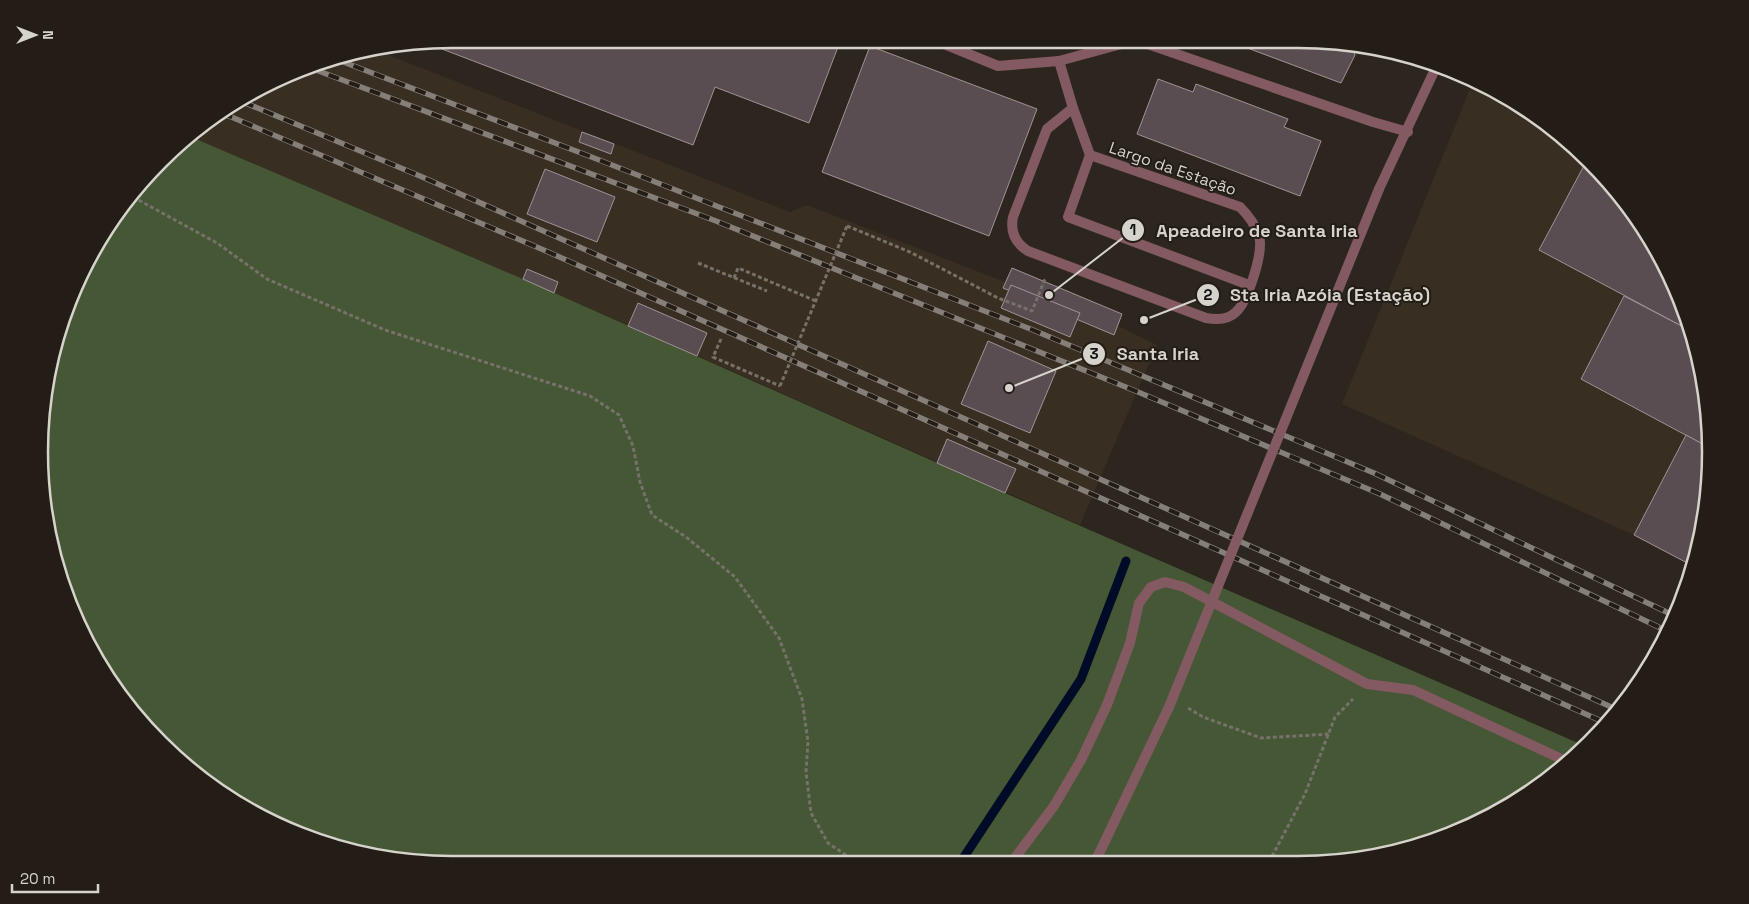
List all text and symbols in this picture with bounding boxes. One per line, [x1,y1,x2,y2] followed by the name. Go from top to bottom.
[10,10,60,60] north arrow
[39,30,57,40] text: N
[1106,137,1239,200] street label: Largo da Estação
[1121,214,1367,247] callout: Apeadeiro de Santa Iria
[1156,219,1358,242] text: Apeadeiro de Santa Iria
[1130,220,1136,239] text: 1
[1195,279,1440,312] callout: Sta Iria Azóia (Estação)
[1230,283,1430,306] text: Sta Iria Azóia (Estação)
[1204,285,1213,304] text: 2
[1081,337,1209,370] callout: Santa Iria
[1117,342,1200,365] text: Santa Iria
[1089,344,1099,363] text: 3
[12,862,99,894] scale bar
[20,869,55,888] text: 20 m

